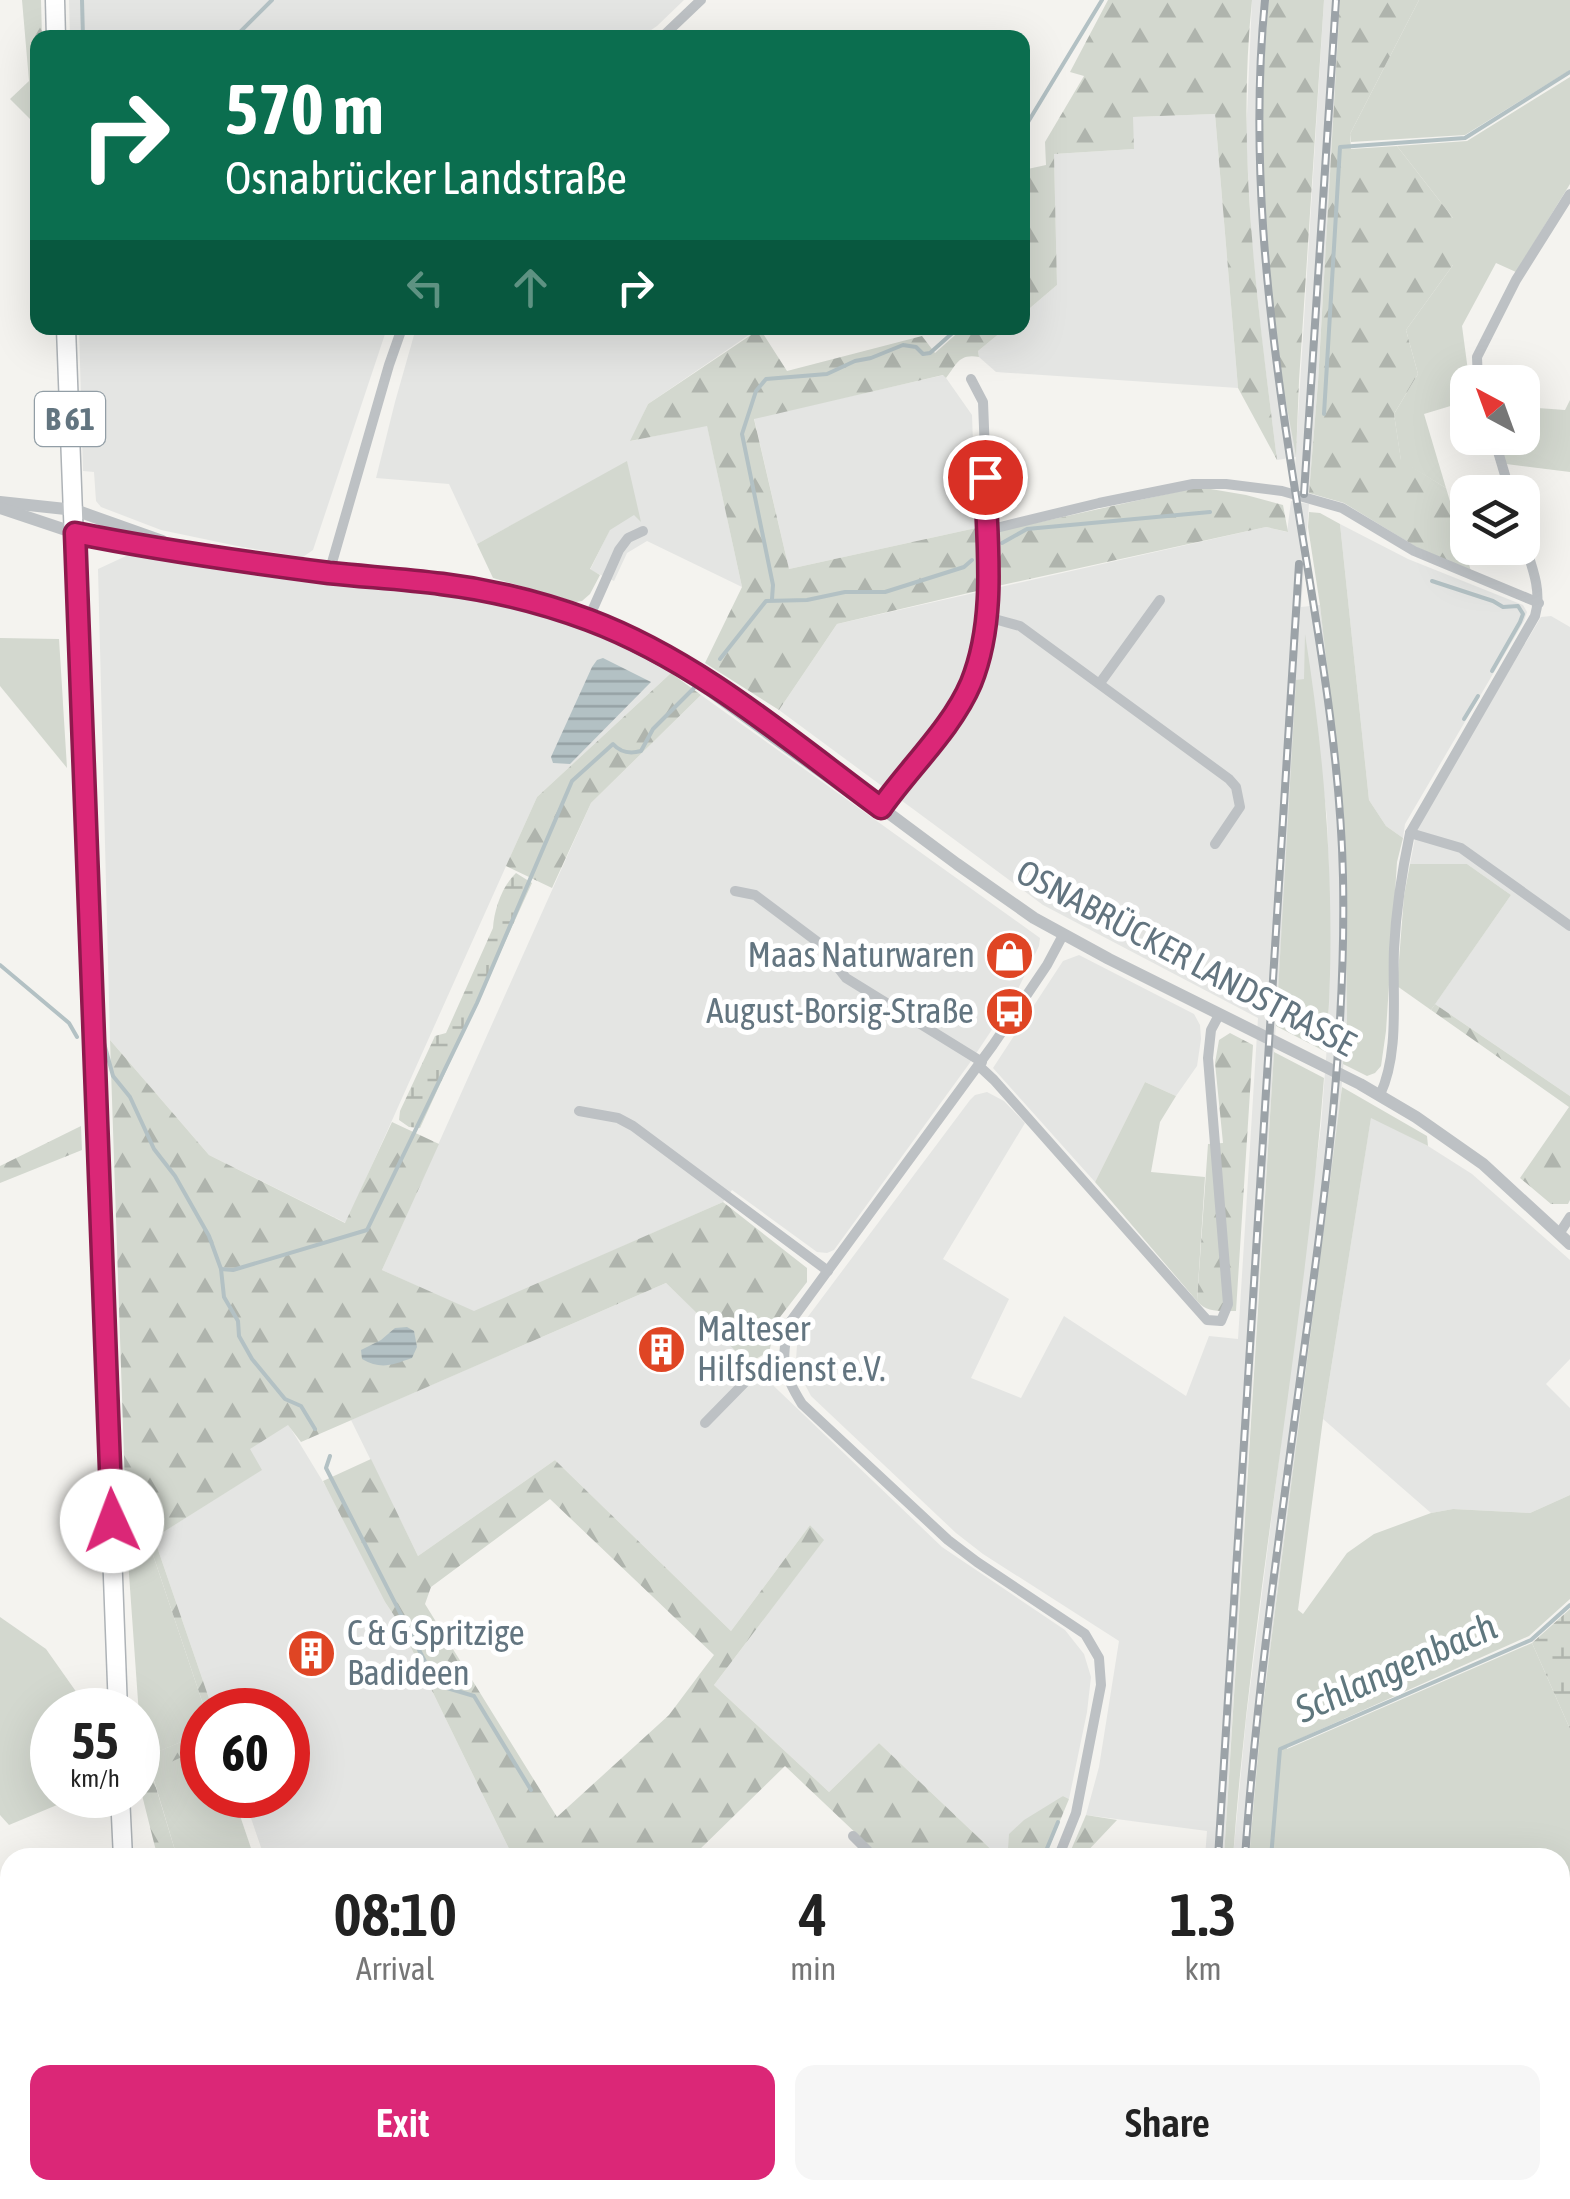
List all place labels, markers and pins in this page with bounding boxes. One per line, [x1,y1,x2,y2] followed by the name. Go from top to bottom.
[943,435,1028,520] pin
[984,929,1036,981] shop icon: Maas Naturwaren
[748,934,975,974] place label: Maas Naturwaren
[983,985,1035,1037] bus stop icon: August-Borsig-Straße
[706,990,974,1030] place label: August-Borsig-Straße
[697,1308,886,1388] place label: Malteser Hilfsdienst e.V.
[636,1323,688,1375] building icon: Malteser Hilfsdienst e.V.
[347,1612,525,1692] place label: C & G Spritzige Badideen
[286,1627,338,1679] building icon: C & G Spritzige Badideen

